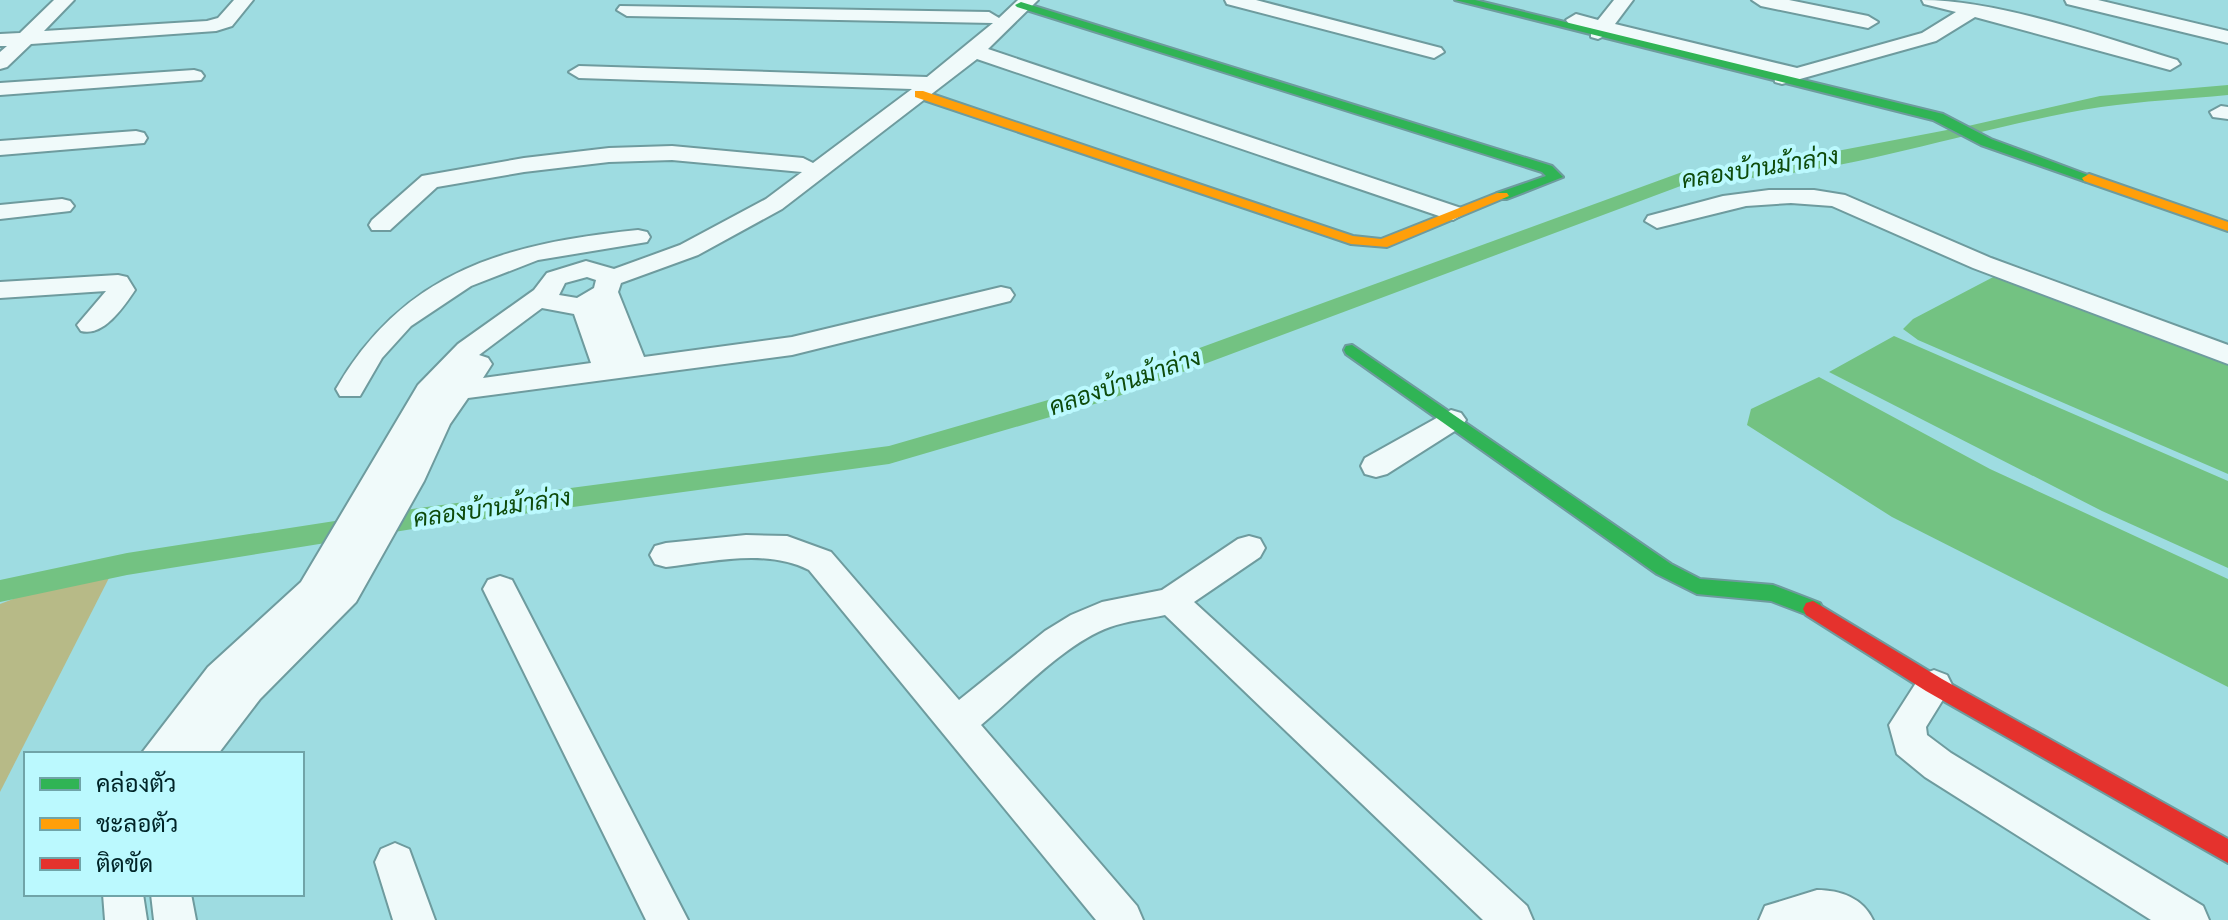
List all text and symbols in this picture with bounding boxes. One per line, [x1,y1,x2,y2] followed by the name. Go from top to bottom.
[1679,139,1841,196] water label: คลองบ้านม้าล่าง
[1044,340,1205,423] water label: คลองบ้านม้าล่าง
[411,480,573,535] water label: คลองบ้านม้าล่าง
[24,752,304,896] legend
[96,767,176,800] text: คล่องตัว
[96,807,178,840] text: ชะลอตัว
[96,847,153,880] text: ติดขัด

